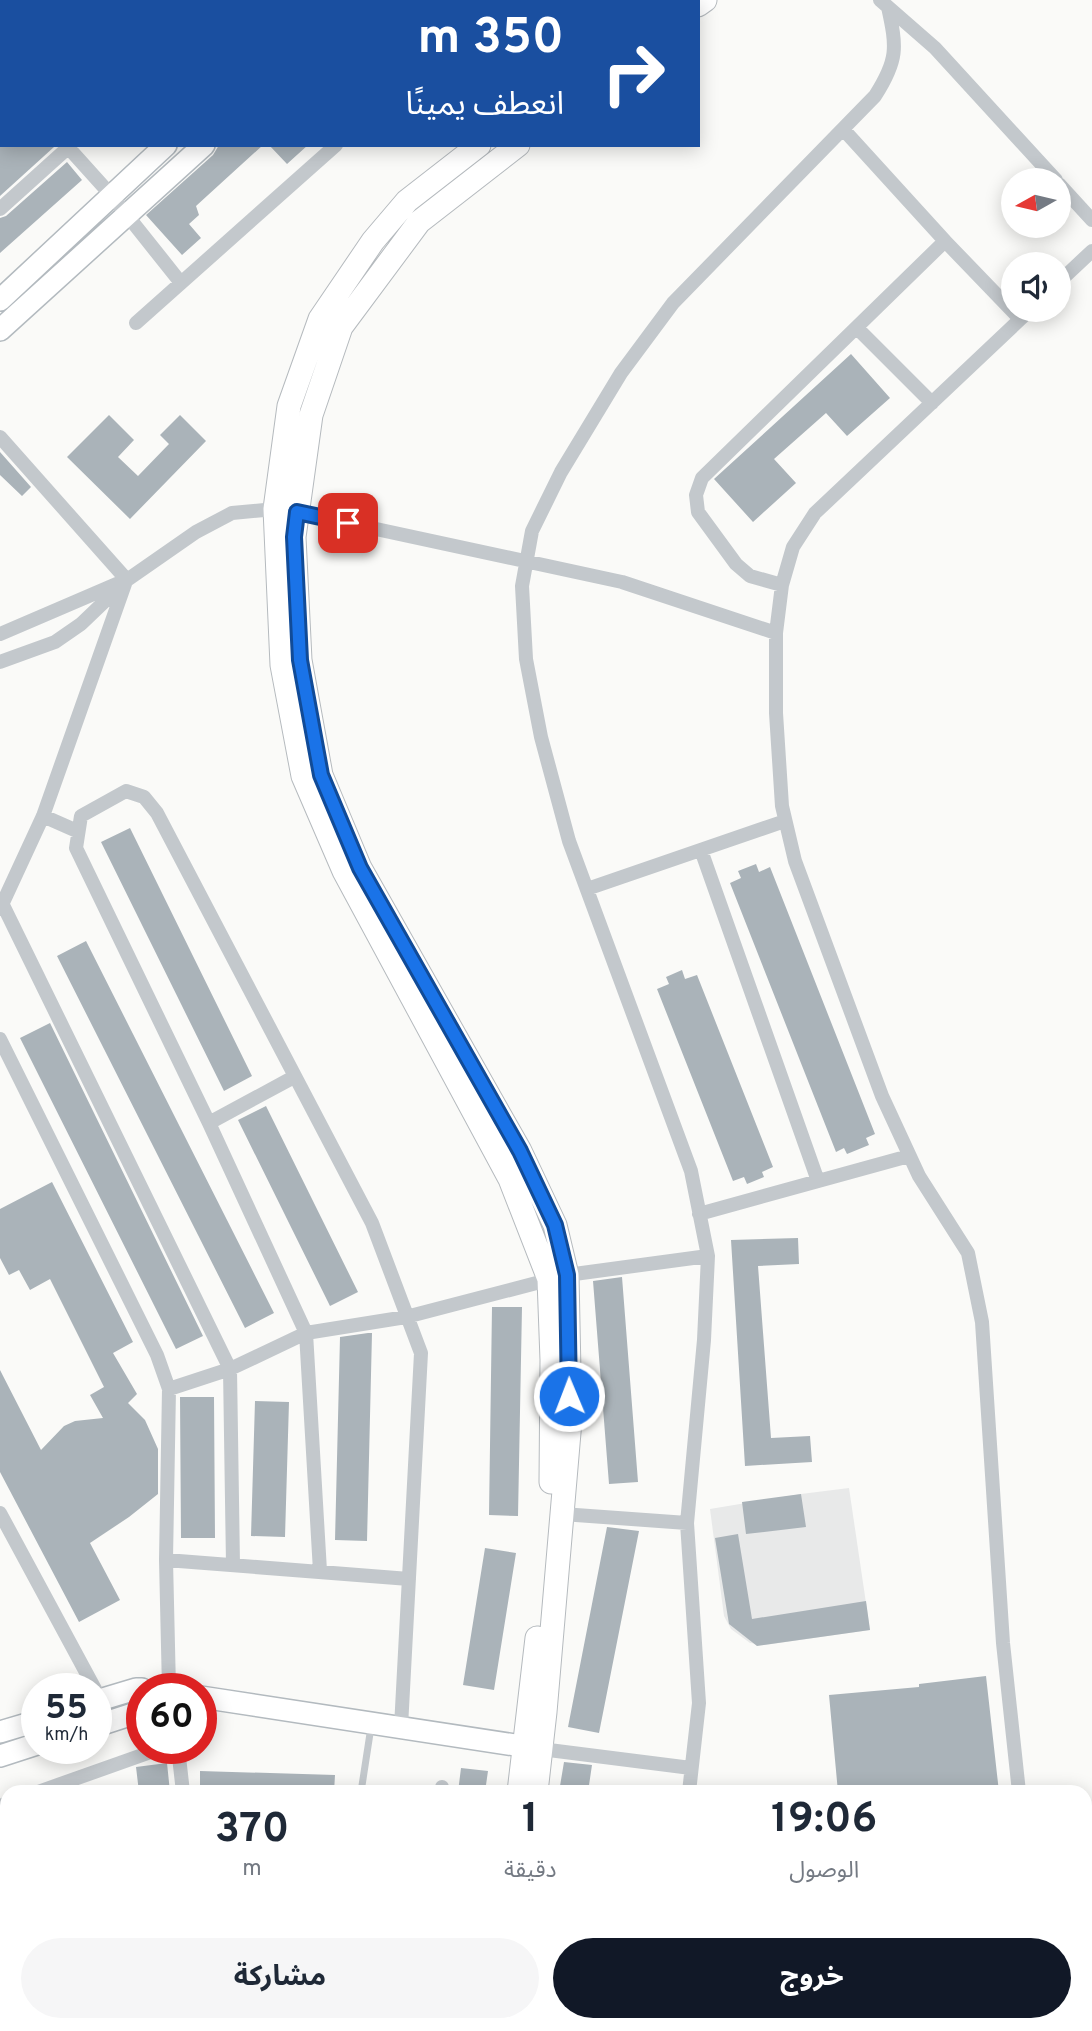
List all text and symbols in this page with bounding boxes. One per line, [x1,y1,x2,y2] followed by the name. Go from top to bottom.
[417,9,564,71] text: 350 m
[588,28,679,119] icon: right
[405,86,564,126] text: انعطف يمينًا
[1001,168,1071,238] north arrow
[1001,168,1071,322] map controls
[1001,252,1071,322] button: sound
[318,493,378,553] pin
[329,504,367,542] icon: arrive
[532,1359,606,1433] position arrow
[126,1673,217,1764] speed limit sign: 60
[45,1687,88,1731] text: 55
[45,1724,88,1747] text: km/h
[522,1794,539,1847] text: 1
[771,1794,877,1847] text: 19:06
[215,1804,289,1857] text: 370
[242,1855,262,1884] text: m
[504,1857,556,1886] text: دقيقة
[789,1857,859,1886] text: الوصول
[21,1938,539,2018] button: مشاركة
[553,1938,1071,2018] button: خروج

